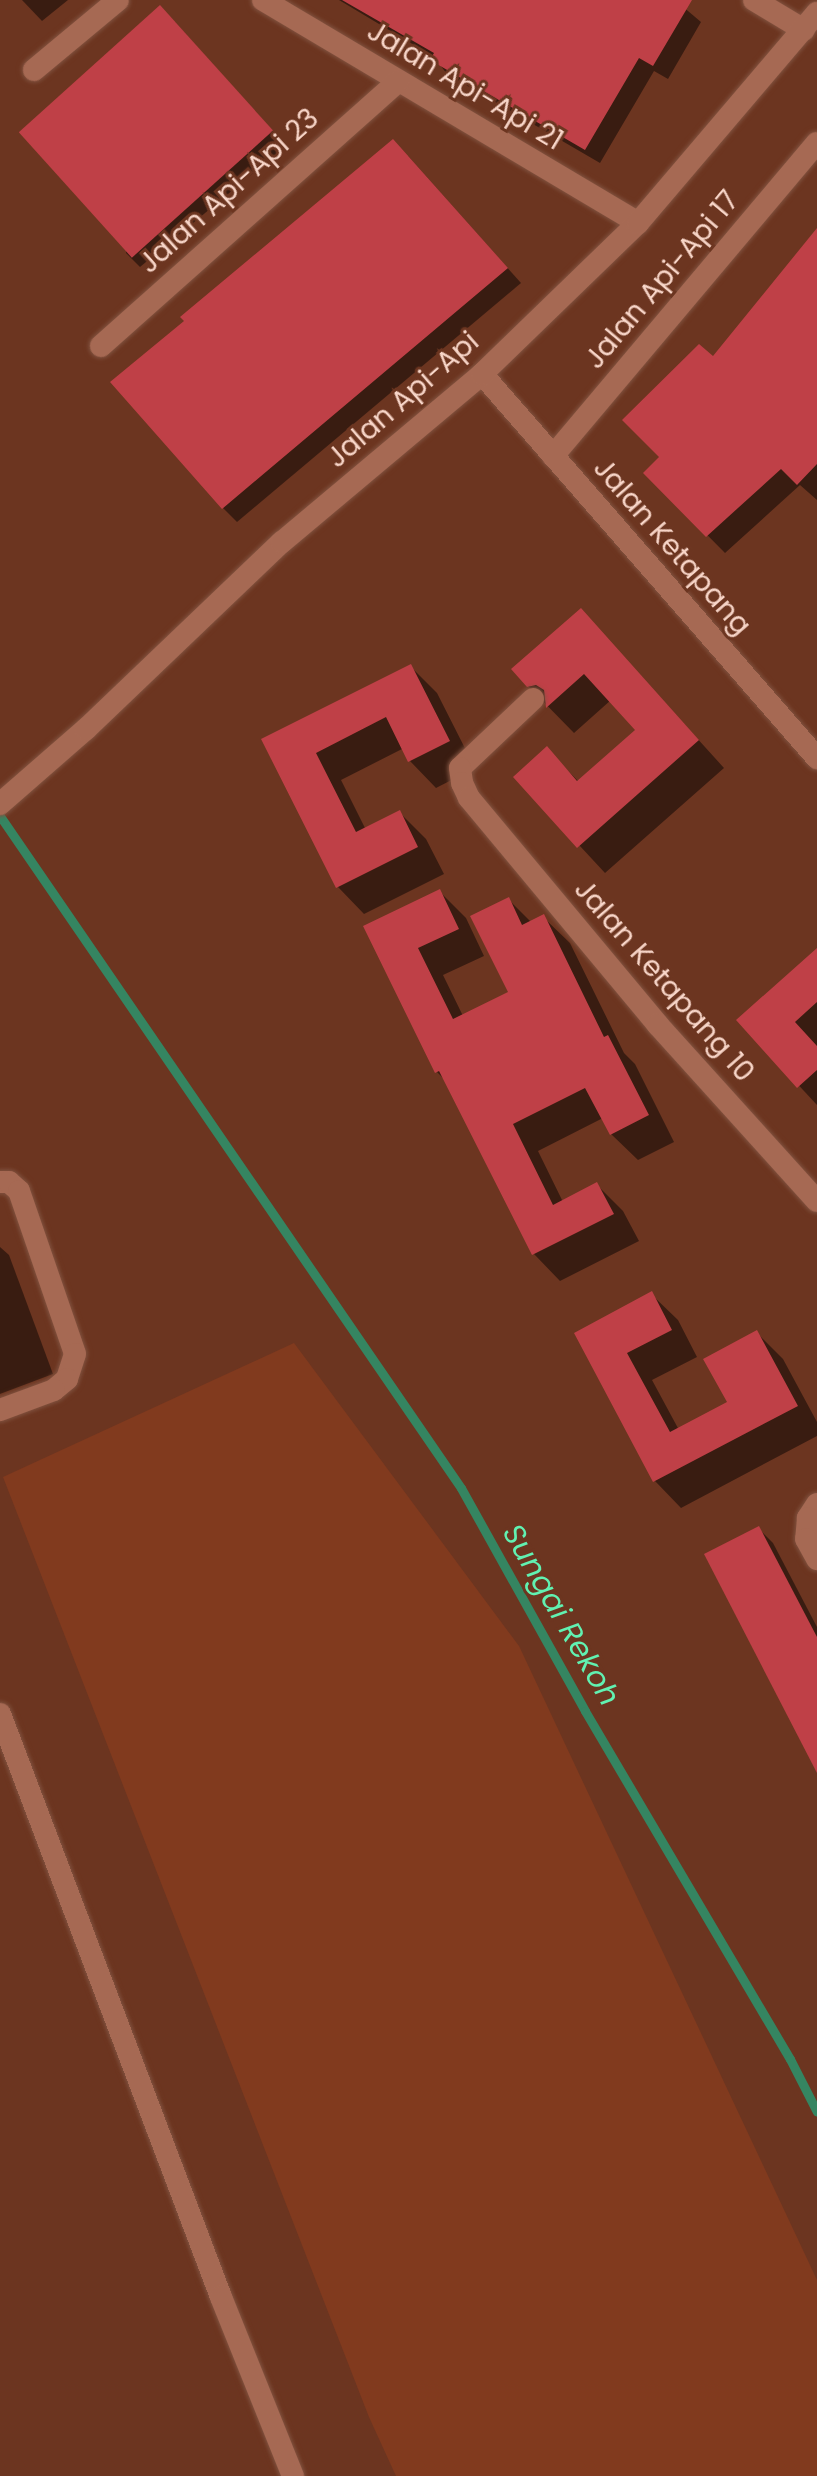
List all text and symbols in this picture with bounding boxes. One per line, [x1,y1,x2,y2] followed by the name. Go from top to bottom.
[361,14,569,158] street label: Jalan Api-Api 21
[132,102,326,280] street label: Jalan Api-Api 23
[578,184,746,376] street label: Jalan Api-Api 17
[320,325,486,475] street label: Jalan Api-Api
[586,452,758,642] street label: Jalan Ketapang
[567,873,761,1089] street label: Jalan Ketapang 10
[495,1518,627,1712] water label: Sungai Rekoh

